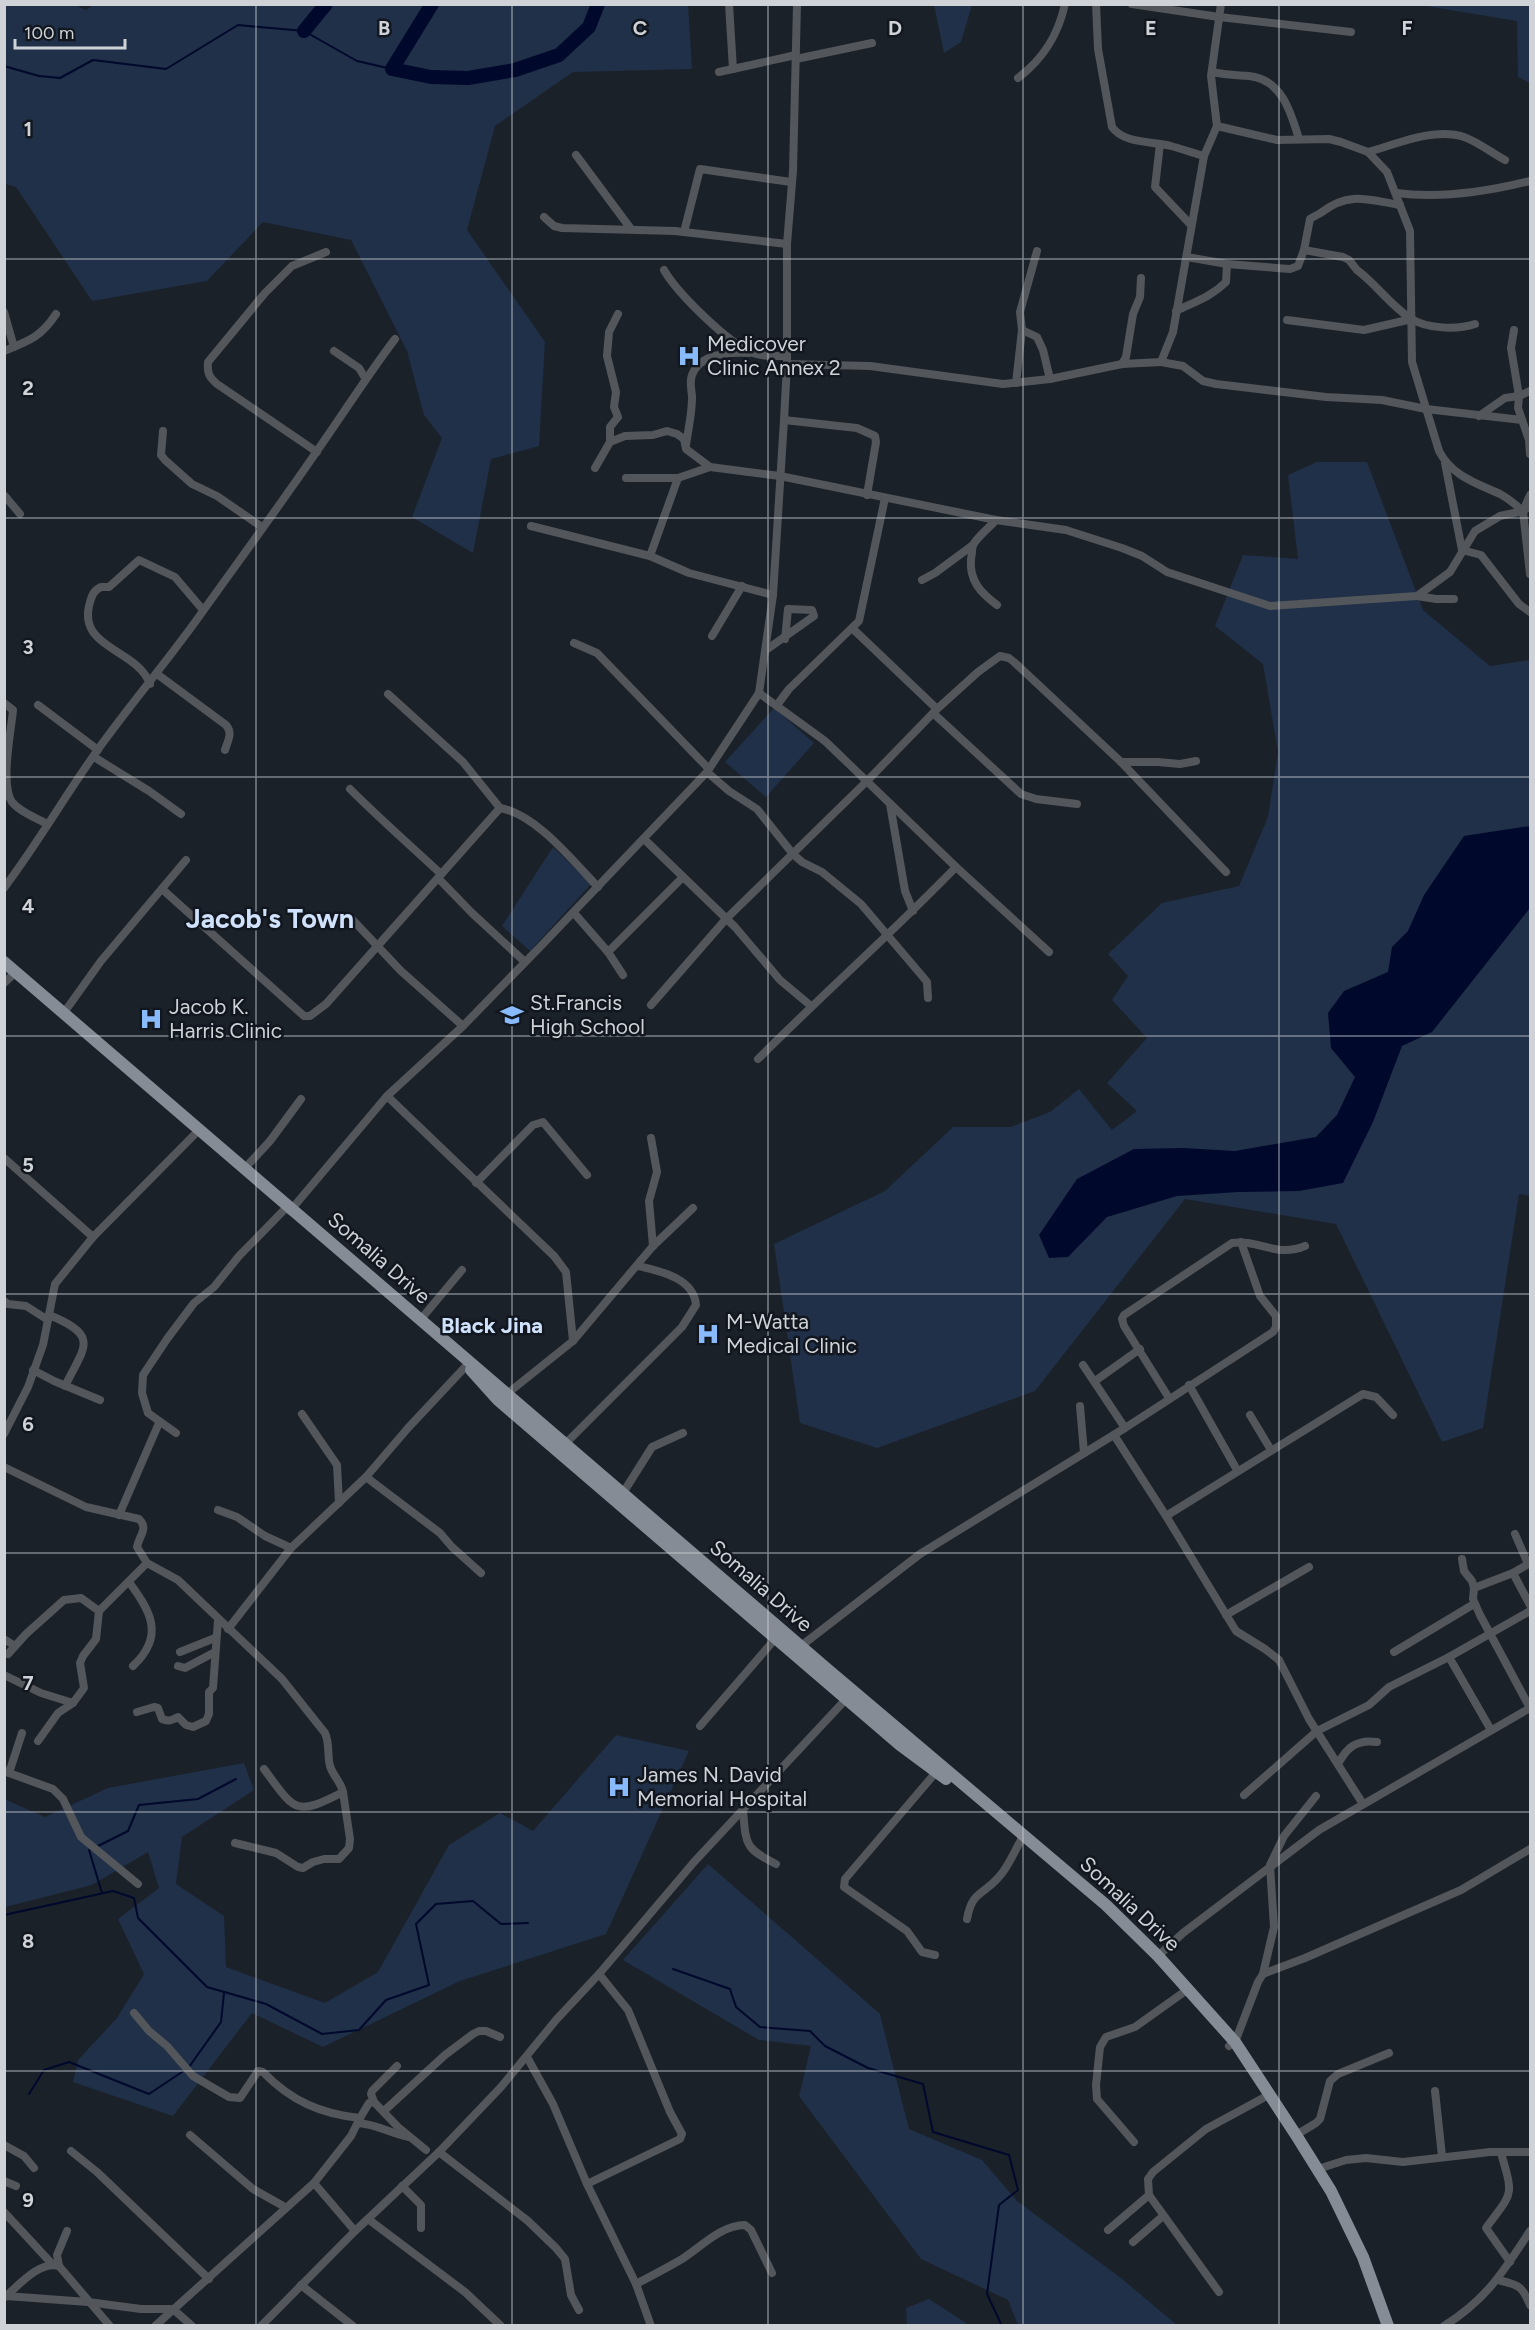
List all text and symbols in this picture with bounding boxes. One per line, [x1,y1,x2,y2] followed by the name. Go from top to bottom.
[15,12,124,50] scale bar
[378,16,390,40] text: B
[633,16,647,40] text: C
[888,16,902,40] text: D
[1145,16,1157,40] text: E
[1401,16,1413,40] text: F
[24,22,74,44] text: 100 m
[24,117,32,141] text: 1
[707,331,841,380] place label: Medicover Clinic Annex 2
[676,343,702,369] hospital icon: Medicover Clinic Annex 2
[22,376,34,400] text: 2
[22,635,34,659] text: 3
[22,894,35,918] text: 4
[186,902,354,935] district label: Jacob's Town
[530,990,645,1039] place label: St.Francis High School
[169,994,282,1043] place label: Jacob K. Harris Clinic
[499,1002,525,1028] school or university icon: St.Francis High School
[138,1006,164,1032] hospital icon: Jacob K. Harris Clinic
[22,1153,34,1177] text: 5
[323,1206,436,1309] street label: Somalia Drive
[726,1309,857,1358] place label: M-Watta Medical Clinic
[441,1312,543,1339] district label: Black Jina
[695,1321,721,1347] hospital icon: M-Watta Medical Clinic
[22,1412,34,1436] text: 6
[705,1534,818,1637] street label: Somalia Drive
[22,1671,34,1695] text: 7
[637,1762,807,1811] place label: James N. David Memorial Hospital
[606,1774,632,1800] hospital icon: James N. David Memorial Hospital
[1075,1851,1186,1956] street label: Somalia Drive
[22,1929,34,1953] text: 8
[22,2188,34,2212] text: 9

